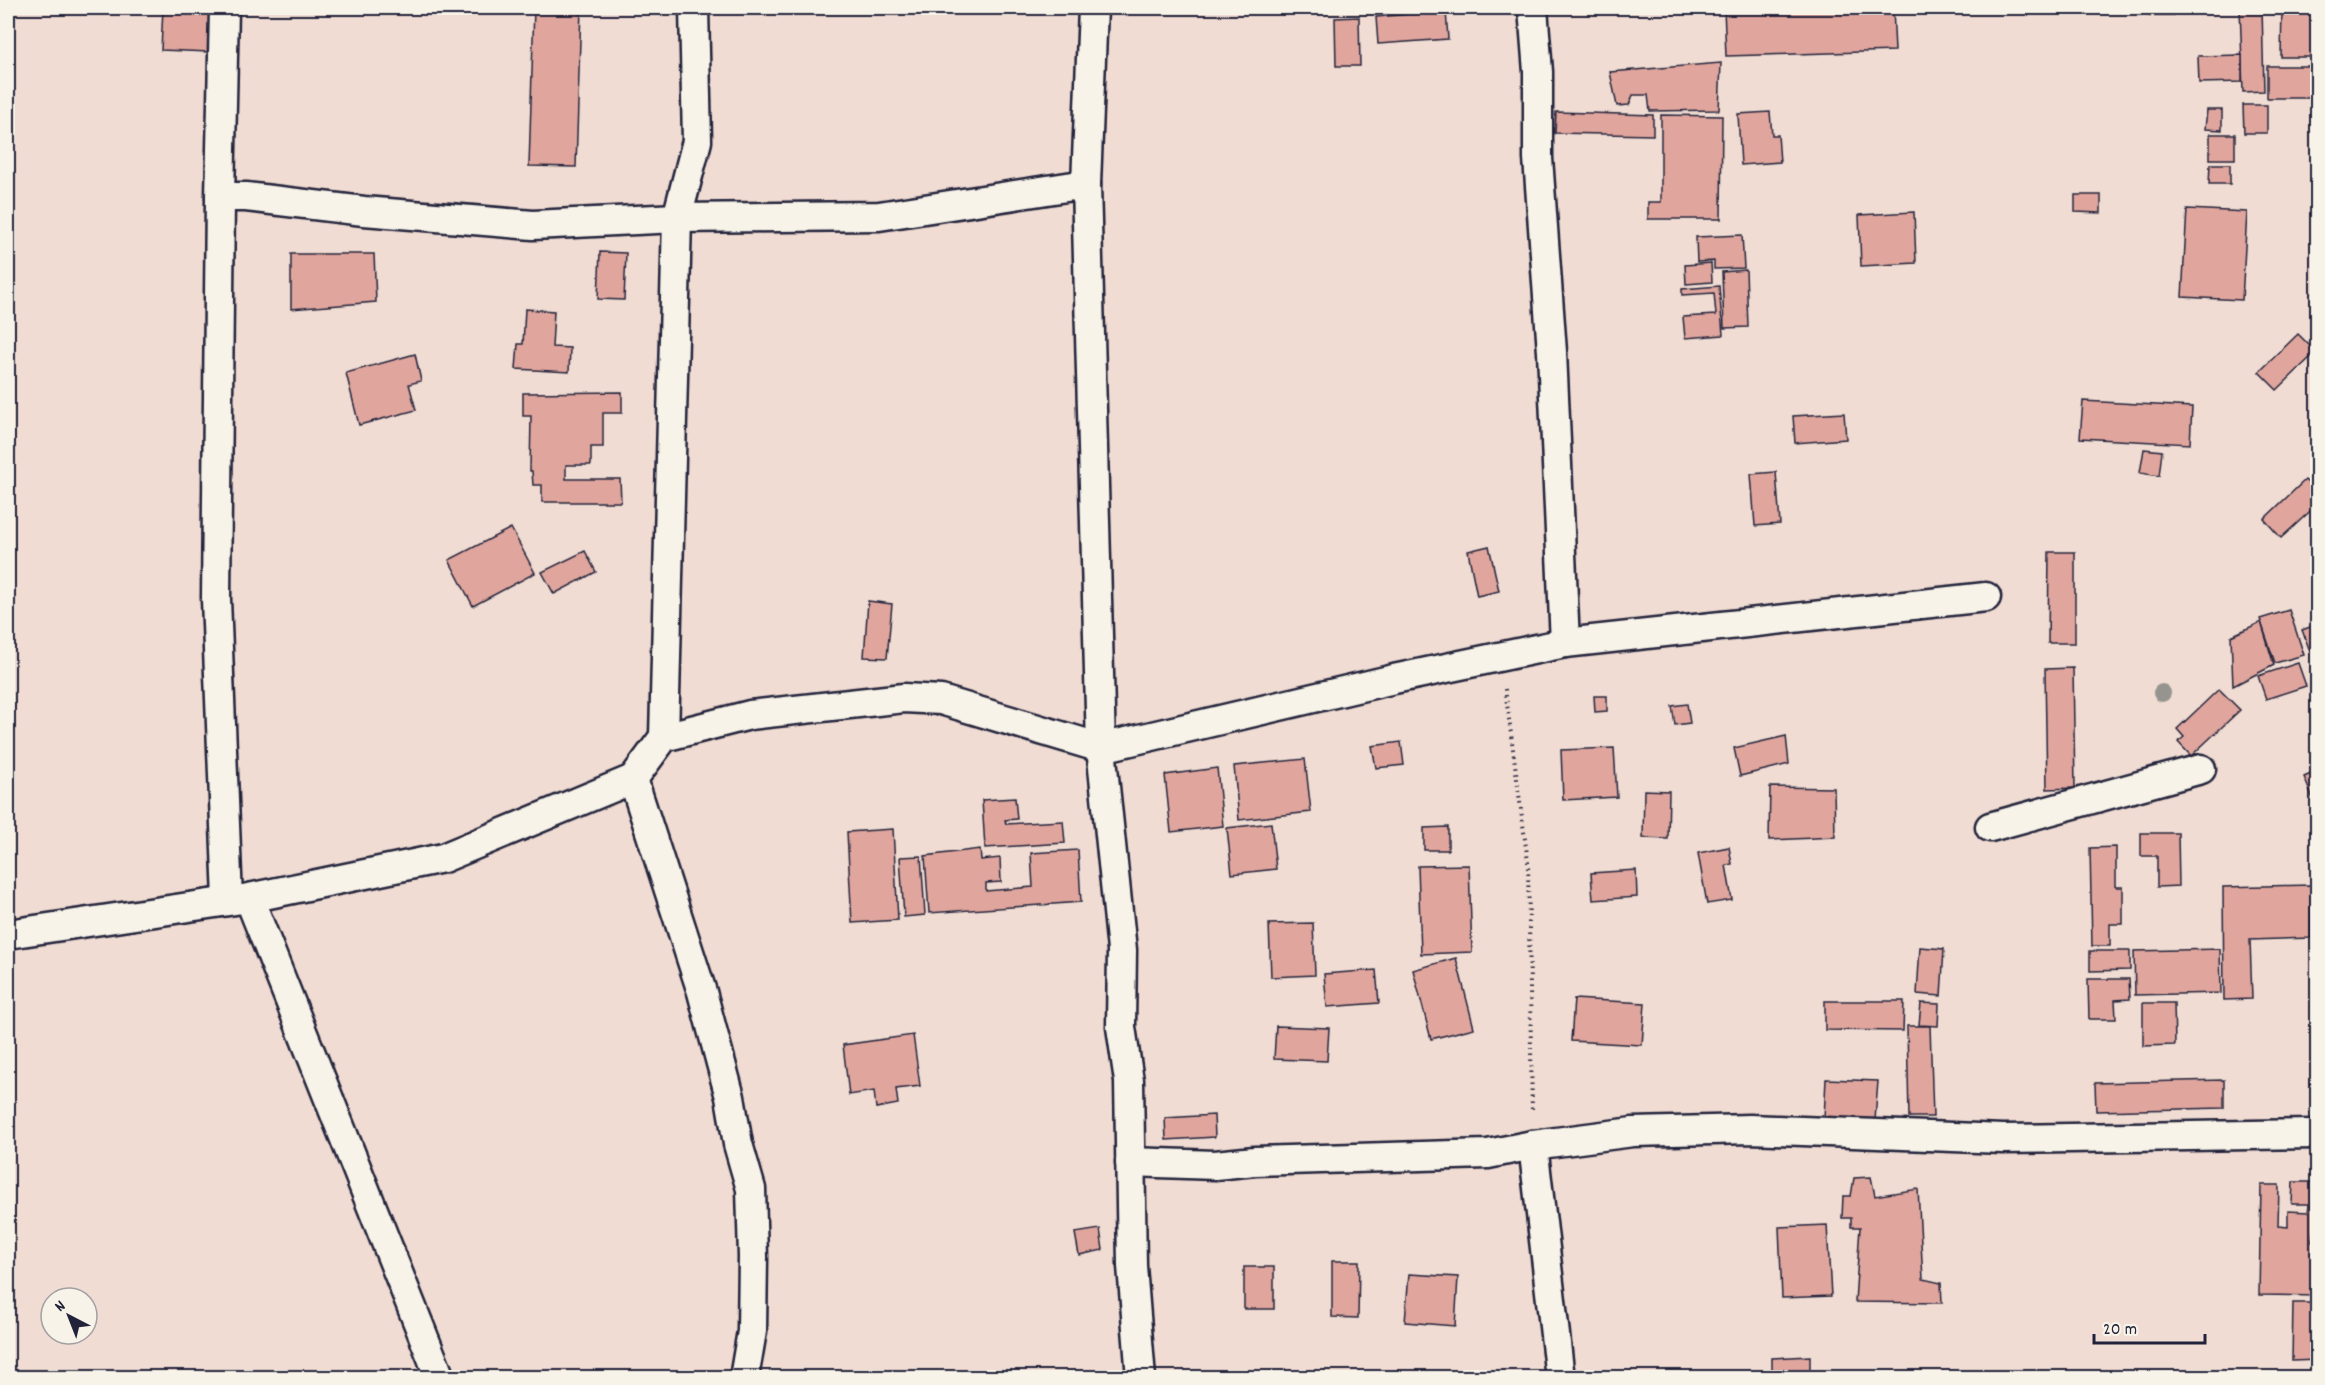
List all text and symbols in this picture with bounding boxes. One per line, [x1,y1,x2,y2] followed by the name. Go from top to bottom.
[39,1286,99,1346] north arrow
[50,1295,71,1318] text: N
[2094,1307,2205,1345] scale bar
[2103,1318,2137,1343] text: 20 m

